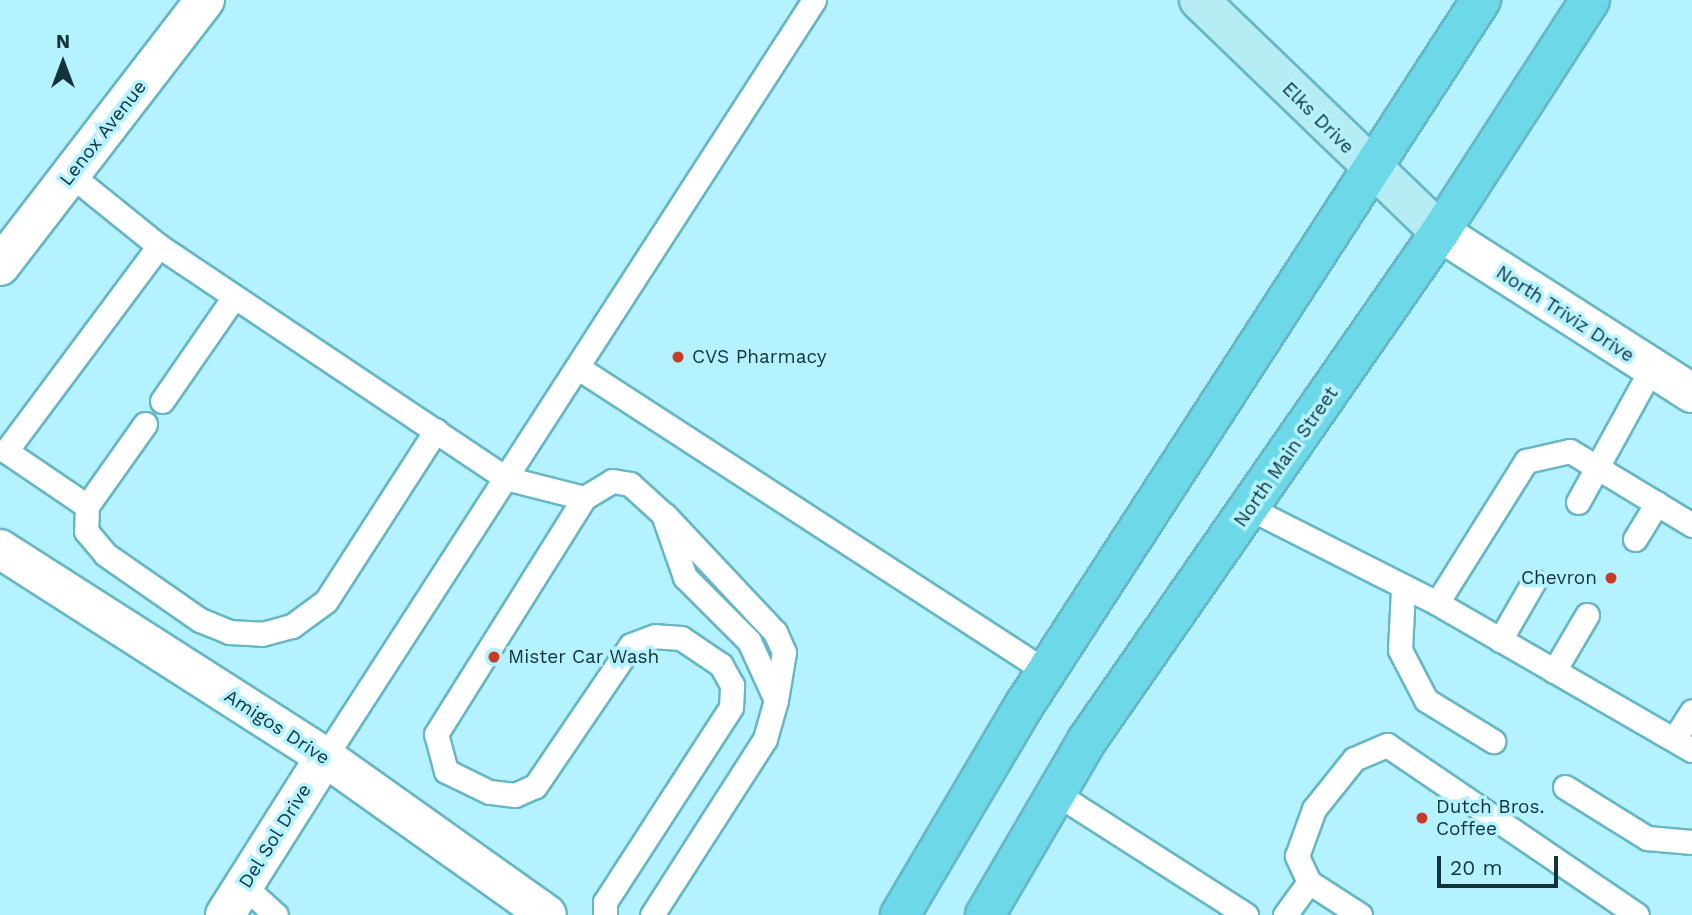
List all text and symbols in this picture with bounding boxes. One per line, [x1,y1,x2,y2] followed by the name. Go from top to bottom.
[28,28,98,98] north arrow
[56,30,70,53] text: N
[54,75,152,191] street label: Lenox Avenue
[1277,77,1359,159] street label: Elks Drive
[1492,261,1638,367] street label: North Triviz Drive
[692,346,827,368] place label: CVS Pharmacy
[670,349,686,365] marker: CVS Pharmacy
[1229,383,1343,531] street label: North Main Street
[1521,567,1597,589] place label: Chevron
[1603,570,1619,586] marker: Chevron
[508,646,660,668] place label: Mister Car Wash
[486,649,502,665] marker: Mister Car Wash
[220,685,334,769] street label: Amigos Drive
[234,779,316,893] street label: Del Sol Drive
[1436,796,1545,840] place label: Dutch Bros. Coffee
[1414,810,1430,826] marker: Dutch Bros. Coffee
[1440,842,1561,886] scale bar
[1450,855,1502,880] text: 20 m

